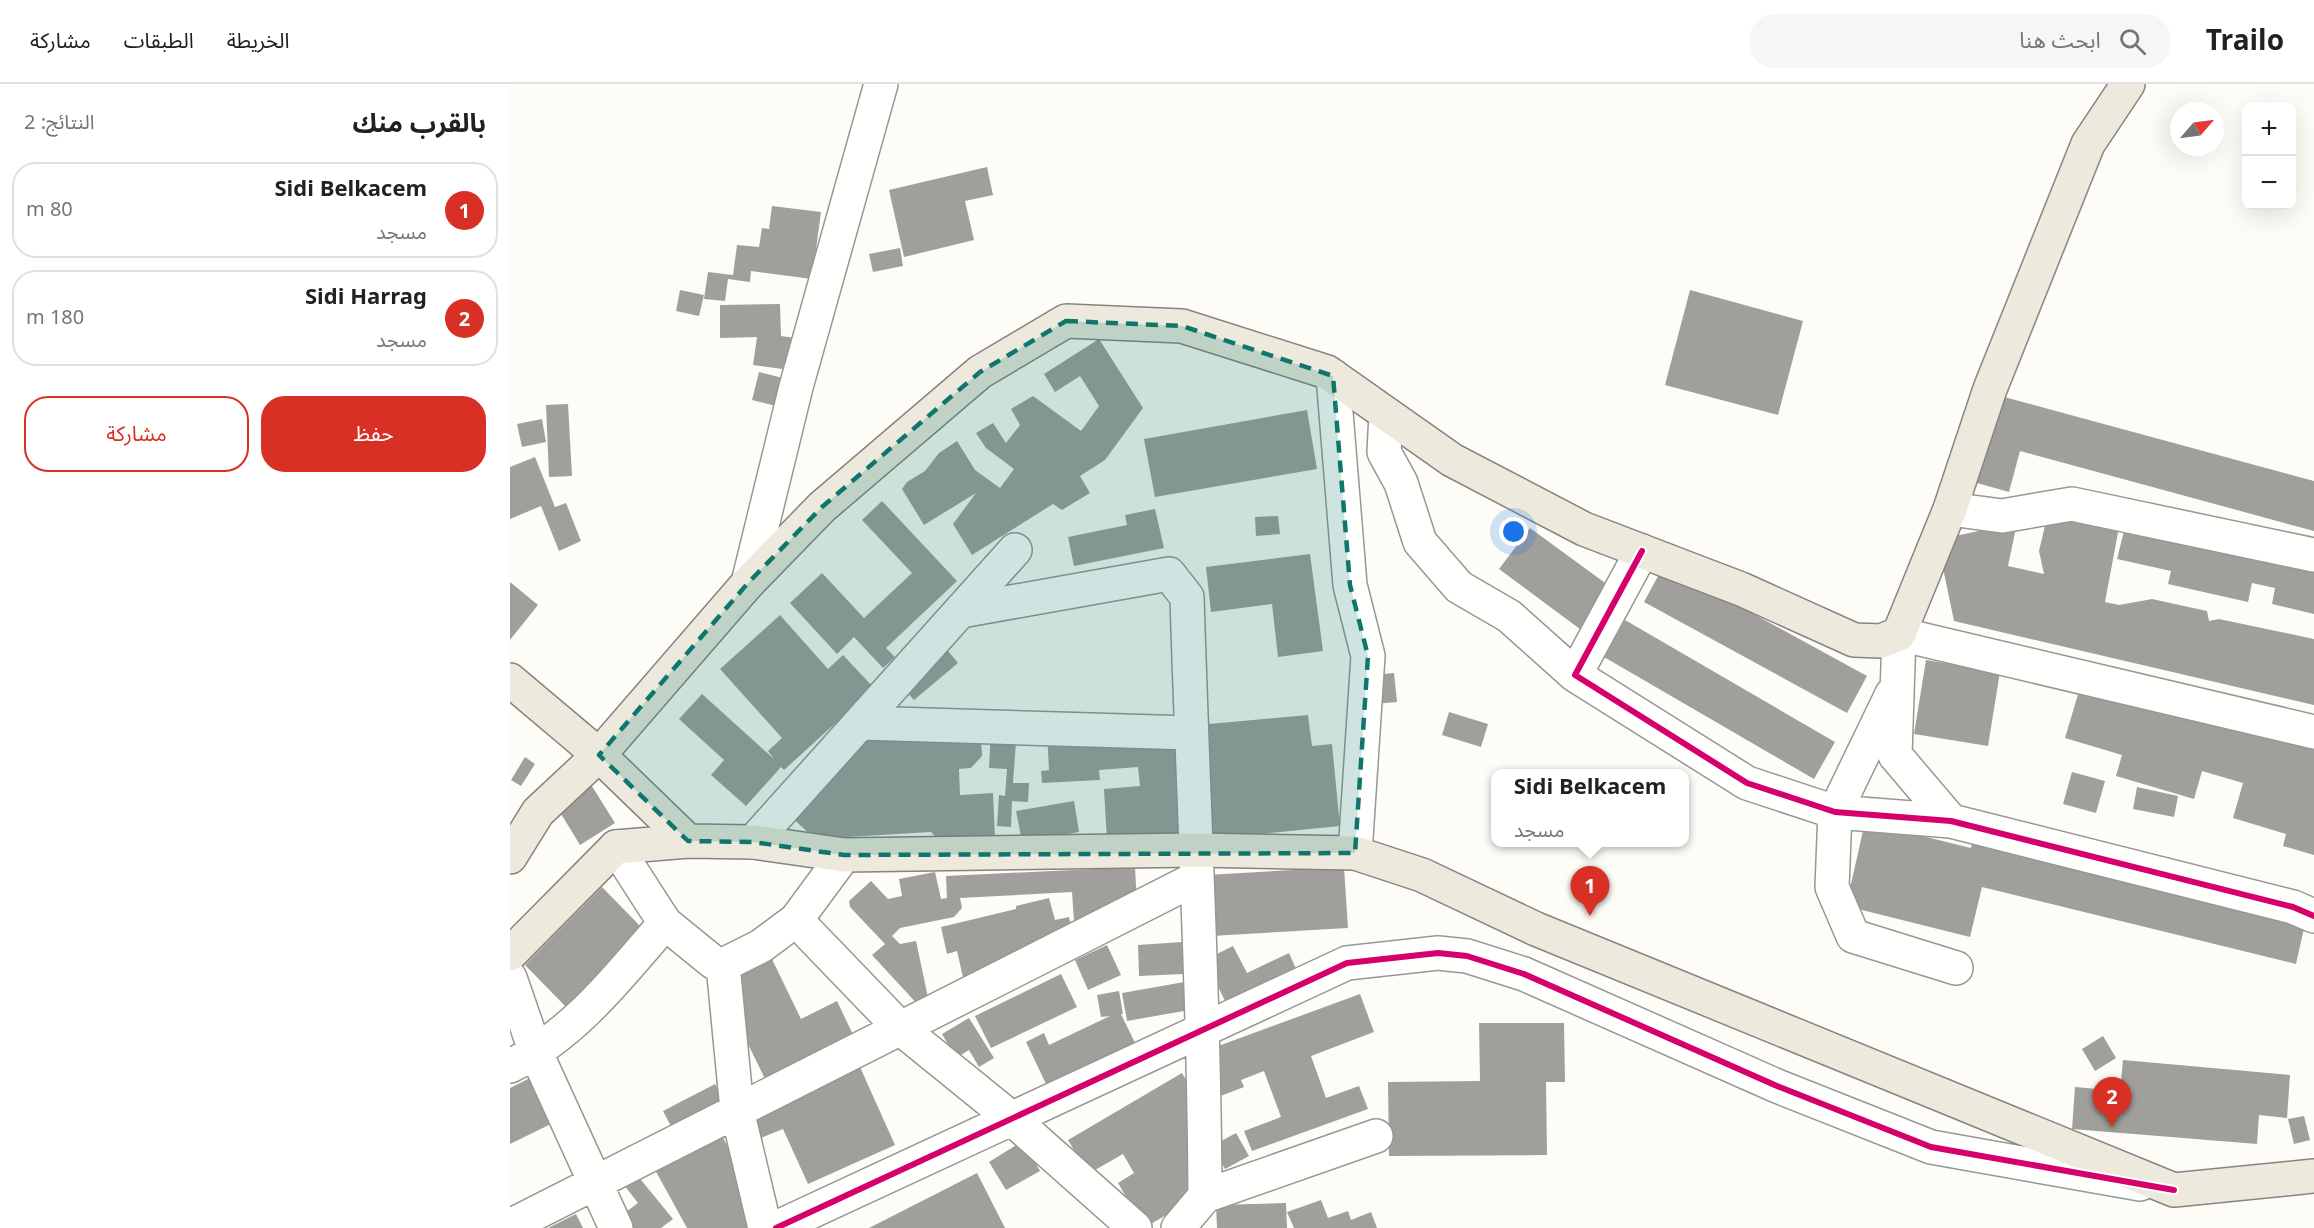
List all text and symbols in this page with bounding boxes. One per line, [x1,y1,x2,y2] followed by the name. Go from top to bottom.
[2206,12,2284,71] text: Trailo
[1750,14,2170,68] search box
[2019,18,2101,64] text: ابحث هنا
[30,19,91,63] text: مشاركة
[124,19,194,63] text: الطبقات
[227,19,290,63] text: الخريطة
[2116,25,2149,58] icon: search
[352,96,486,151] text: بالقرب منك
[24,102,94,144] text: النتائج: 2
[2170,102,2224,156] north arrow
[2242,102,2296,210] map controls
[2242,102,2296,156] button: +
[2242,156,2296,210] button: −
[274,166,427,212] text: Sidi Belkacem
[26,189,73,231] text: 80 m
[459,191,470,233] text: 1
[376,212,427,254] text: مسجد
[305,274,427,320] text: Sidi Harrag
[26,297,84,339] text: 180 m
[459,299,470,341] text: 2
[376,320,427,362] text: مسجد
[24,396,249,472] button: مشاركة
[261,396,486,472] button: حفظ
[1499,517,1528,546] your location
[1514,764,1666,810] text: Sidi Belkacem
[1491,769,1689,847] popup
[1514,810,1565,852] text: مسجد
[1570,866,1610,916] pin: 1
[2092,1078,2132,1127] pin: 2

